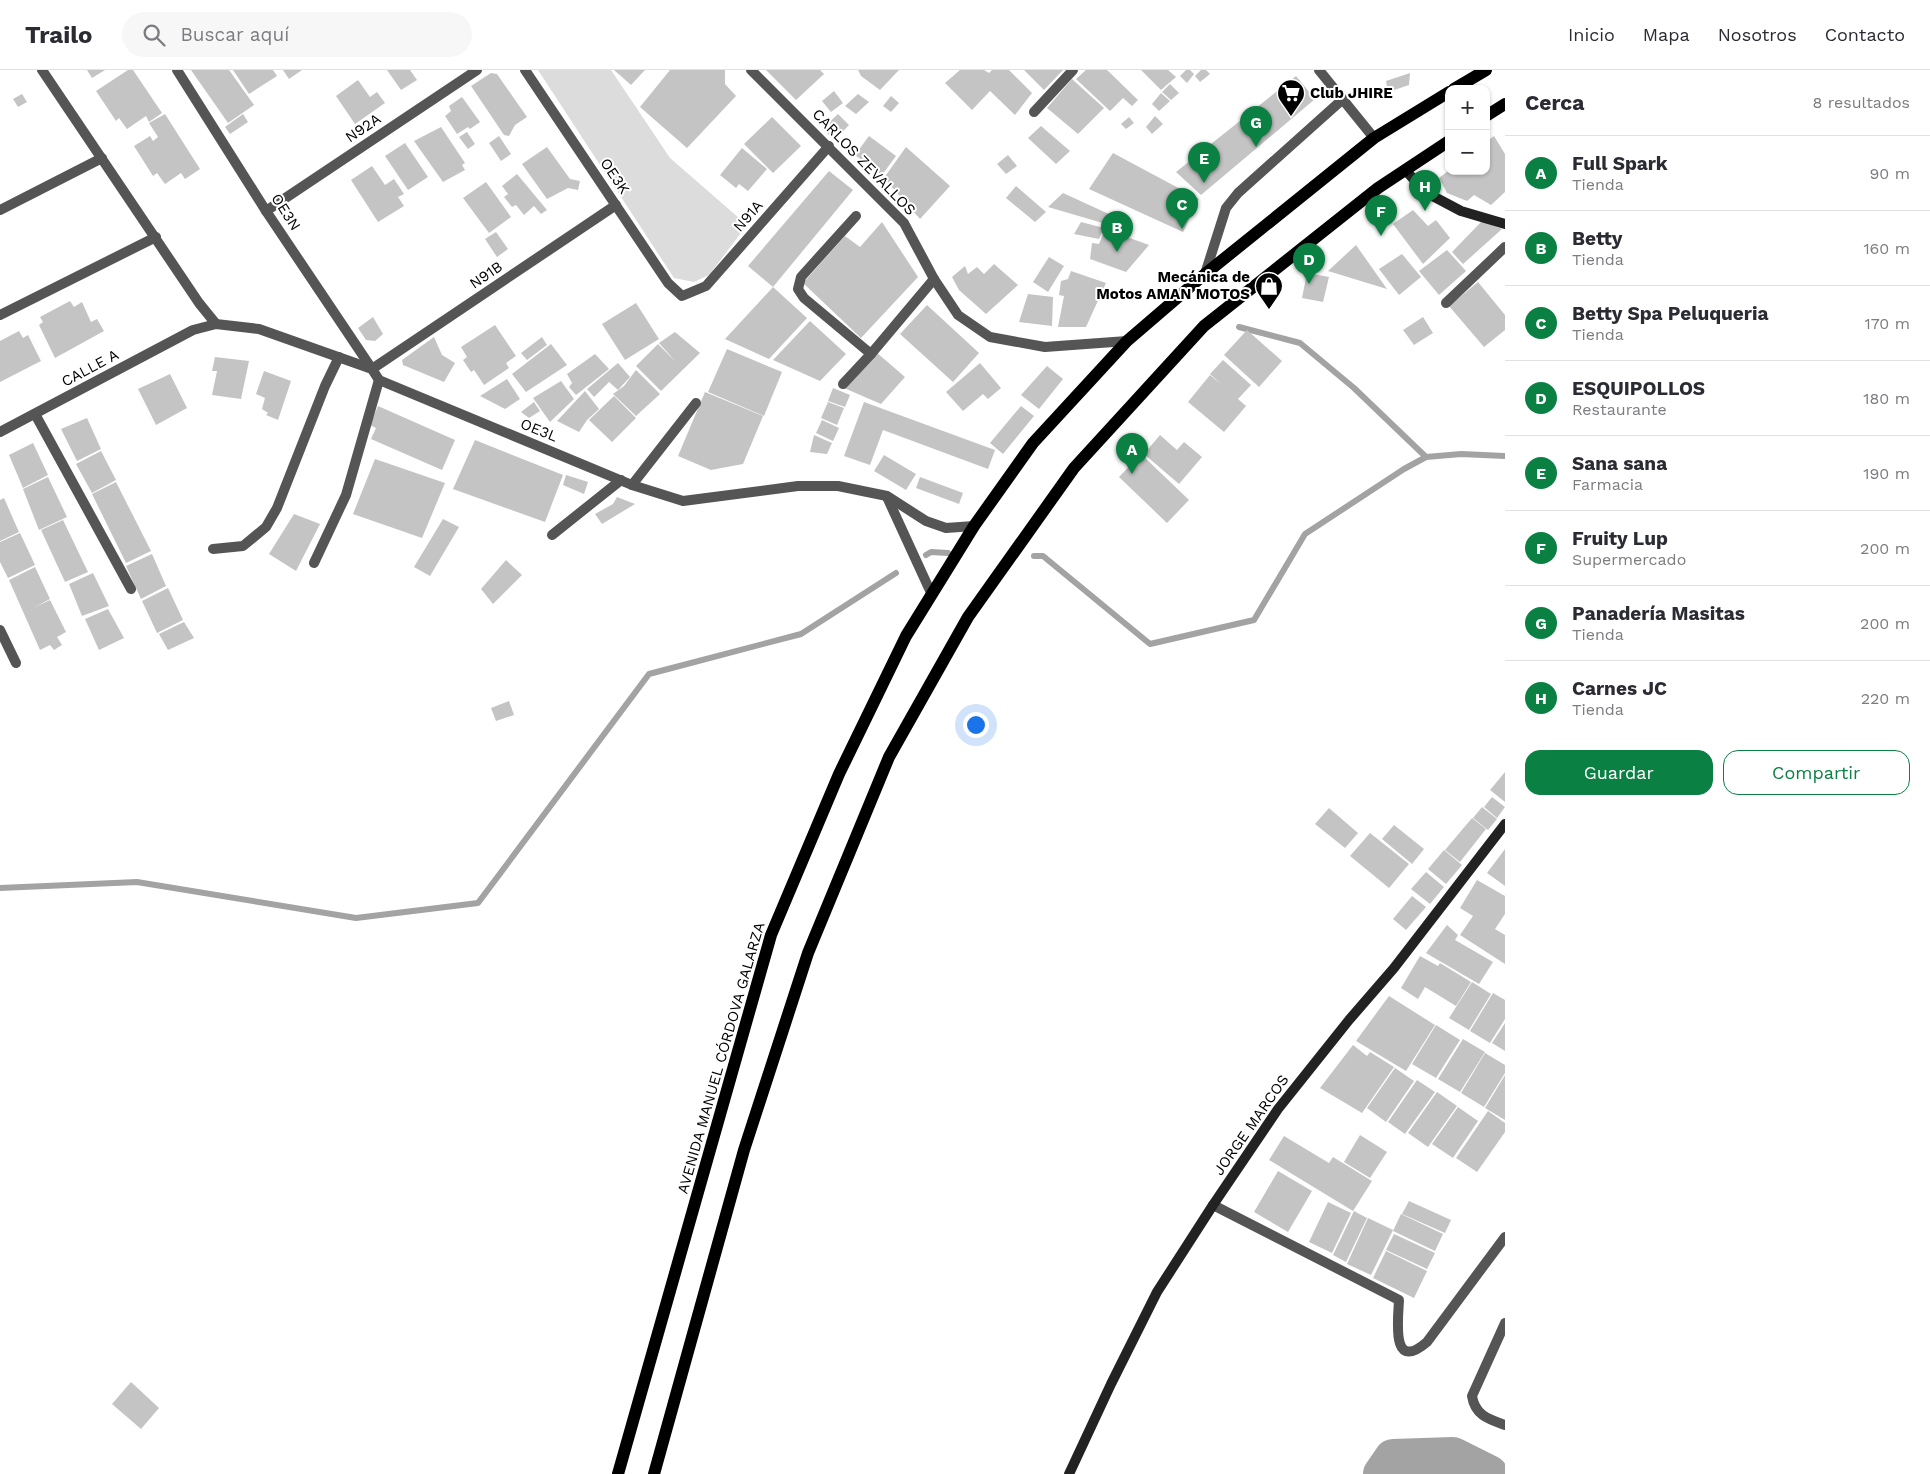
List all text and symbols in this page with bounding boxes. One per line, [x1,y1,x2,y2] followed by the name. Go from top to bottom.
[122,12,472,57] search box
[25,21,92,49] text: Trailo
[140,21,168,49] icon: search
[180,23,289,46] text: Buscar aquí
[1568,24,1615,45] text: Inicio
[1643,24,1690,45] text: Mapa
[1718,24,1797,45] text: Nosotros
[1825,24,1905,45] text: Contacto
[1276,78,1306,117] supermarket icon: Club JHIRE
[1310,84,1393,102] place label: Club JHIRE
[1445,85,1490,175] map controls
[1445,85,1490,130] button: +
[1525,90,1584,115] text: Cerca
[1812,93,1910,112] text: 8 resultados
[809,105,919,219] street label: CARLOS ZEVALLOS
[1240,106,1272,147] pin: G
[342,110,384,146] street label: N92A
[1445,130,1490,175] button: −
[1188,142,1220,183] pin: E
[1572,152,1668,175] text: Full Spark
[597,155,634,197] street label: OE3K
[1536,164,1546,183] text: A
[1869,164,1910,183] text: 90 m
[1409,170,1441,211] pin: H
[1572,175,1624,194] text: Tienda
[1166,188,1198,229] pin: C
[267,190,305,234] street label: OE3N
[1365,195,1397,236] pin: F
[729,196,767,235] street label: N91A
[1101,211,1133,252] pin: B
[1572,227,1622,250] text: Betty
[1536,239,1546,258] text: B
[1863,239,1910,258] text: 160 m
[1293,243,1325,284] pin: D
[1572,250,1624,269] text: Tienda
[466,257,506,293] street label: N91B
[1096,268,1250,303] place label: Mecánica de Motos AMAN MOTOS
[1254,271,1284,310] shop icon: Mecánica de Motos AMAN MOTOS
[1572,302,1769,325] text: Betty Spa Peluqueria
[1536,314,1546,333] text: C
[1864,314,1910,333] text: 170 m
[1572,325,1624,344] text: Tienda
[58,345,122,391] street label: CALLE A
[1572,377,1705,400] text: ESQUIPOLLOS
[1535,389,1547,408] text: D
[1863,389,1910,408] text: 180 m
[1572,400,1667,419] text: Restaurante
[518,414,560,446] street label: OE3L
[1116,433,1148,474] pin: A
[1572,452,1667,475] text: Sana sana
[1536,464,1546,483] text: E
[1863,464,1910,483] text: 190 m
[1572,475,1643,494] text: Farmacia
[1572,527,1668,550] text: Fruity Lup
[1536,539,1546,558] text: F
[1860,539,1910,558] text: 200 m
[1572,550,1686,569] text: Supermercado
[1572,602,1745,625] text: Panadería Masitas
[1535,614,1547,633] text: G
[1860,614,1910,633] text: 200 m
[1572,625,1624,644] text: Tienda
[1572,677,1667,700] text: Carnes JC
[1535,689,1547,708] text: H
[1861,689,1910,708] text: 220 m
[1572,700,1624,719] text: Tienda
[963,712,989,738] your location
[1525,750,1713,795] button: Guardar
[1723,750,1910,795] button: Compartir
[673,920,769,1196] street label: AVENIDA MANUEL CÓRDOVA GALARZA
[1210,1071,1292,1179] street label: JORGE MARCOS

